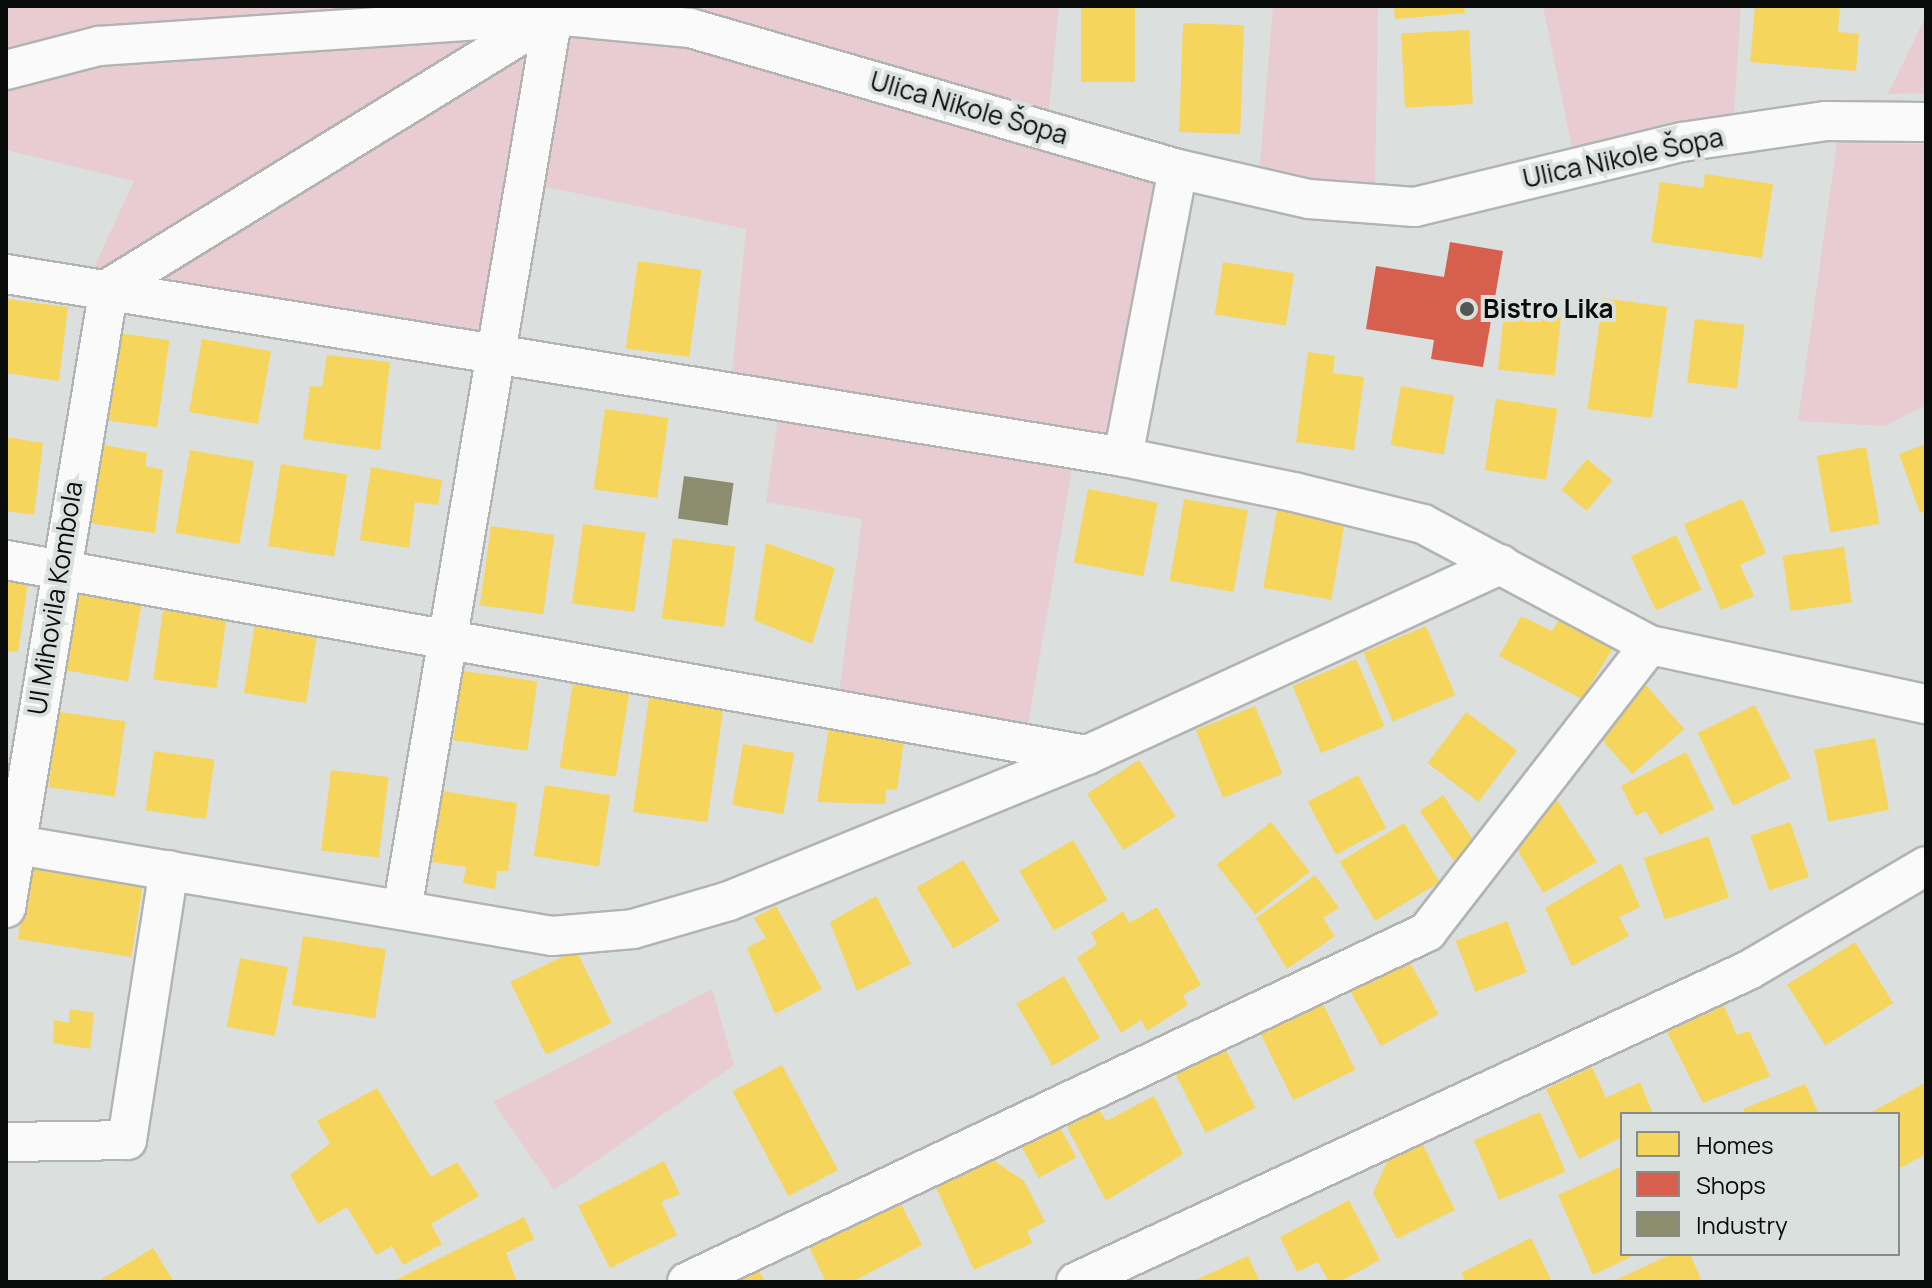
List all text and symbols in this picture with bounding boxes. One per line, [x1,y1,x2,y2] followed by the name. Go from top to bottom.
[867,65,1071,151] street label: Ulica Nikole Šopa
[1520,122,1726,194] street label: Ulica Nikole Šopa
[1483,293,1614,325] place label: Bistro Lika
[1458,300,1476,318] marker: Bistro Lika
[21,479,89,717] street label: Ul Mihovila Kombola
[1620,1112,1900,1256] legend
[1696,1128,1774,1161] text: Homes
[1696,1168,1766,1201] text: Shops
[1696,1208,1788,1241] text: Industry

